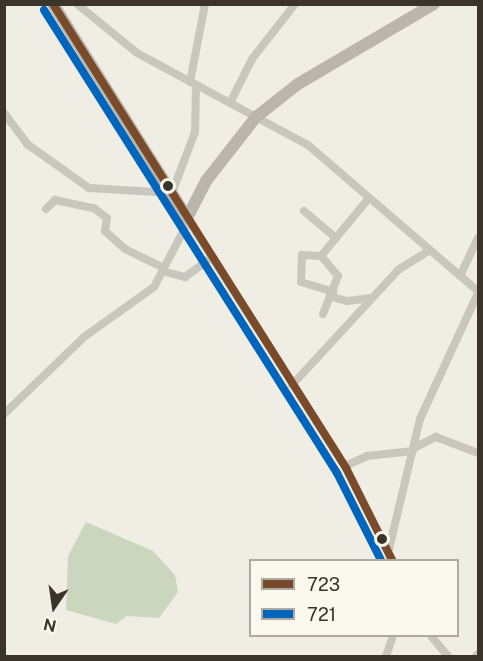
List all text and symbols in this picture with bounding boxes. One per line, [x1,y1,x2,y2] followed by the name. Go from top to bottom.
[162,180,174,192] unlabelled marker
[376,533,388,545] unlabelled marker
[249,559,459,637] legend
[307,574,340,595] text: 723
[24,577,84,637] north arrow
[307,604,336,625] text: 721
[42,614,58,636] text: N

